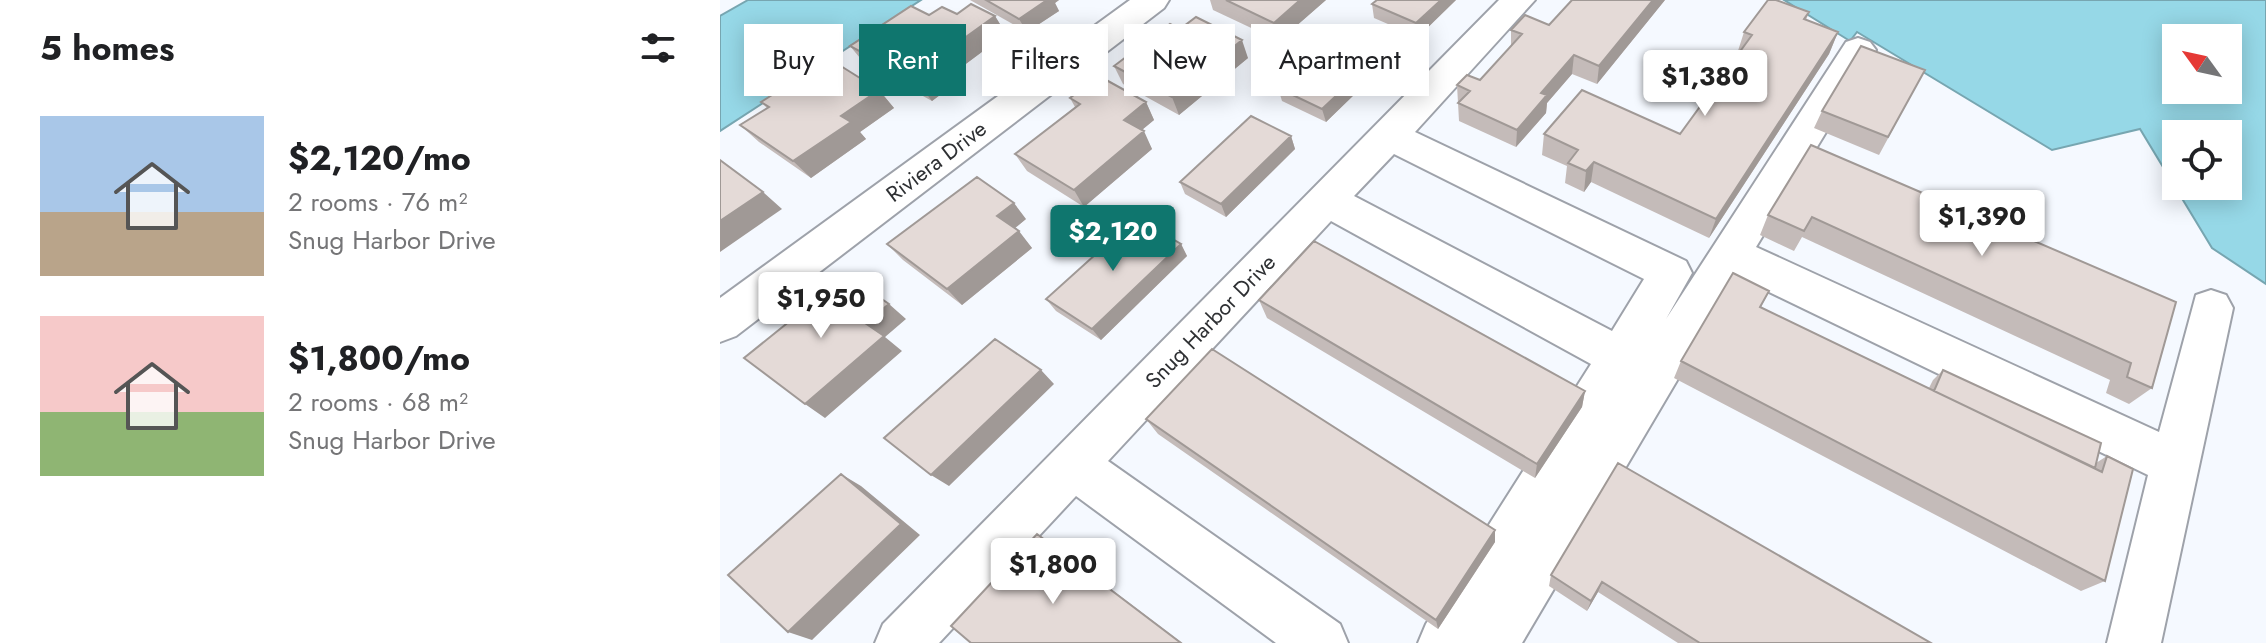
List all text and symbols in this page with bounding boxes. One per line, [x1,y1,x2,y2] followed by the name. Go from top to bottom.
[40,24,174,73] text: 5 homes
[744,24,843,96] chip: Buy
[859,24,966,96] chip: Rent
[982,24,1108,96] chip: Filters
[1124,24,1235,96] chip: New
[1251,24,1429,96] chip: Apartment
[2162,24,2242,104] north arrow
[2162,24,2242,200] map controls
[636,26,680,70] icon: filters
[1640,50,1770,118] pin: $1,380
[1661,57,1749,95] text: $1,380
[879,113,993,209] street label: Riviera Drive
[2162,120,2242,200] button: locate
[288,134,471,183] text: $2,120/mo
[104,148,200,244] icon: home
[288,183,467,221] text: 2 rooms · 76 m²
[1917,190,2047,258] pin: $1,390
[1938,197,2026,235] text: $1,390
[1048,205,1178,273] pin: $2,120
[1068,212,1158,250] text: $2,120
[288,221,496,259] text: Snug Harbor Drive
[1137,247,1283,395] street label: Snug Harbor Drive
[756,272,886,340] pin: $1,950
[776,279,866,317] text: $1,950
[288,334,470,383] text: $1,800/mo
[104,348,200,444] icon: home
[288,383,468,421] text: 2 rooms · 68 m²
[288,421,496,459] text: Snug Harbor Drive
[988,538,1118,606] pin: $1,800
[1009,545,1097,583] text: $1,800

